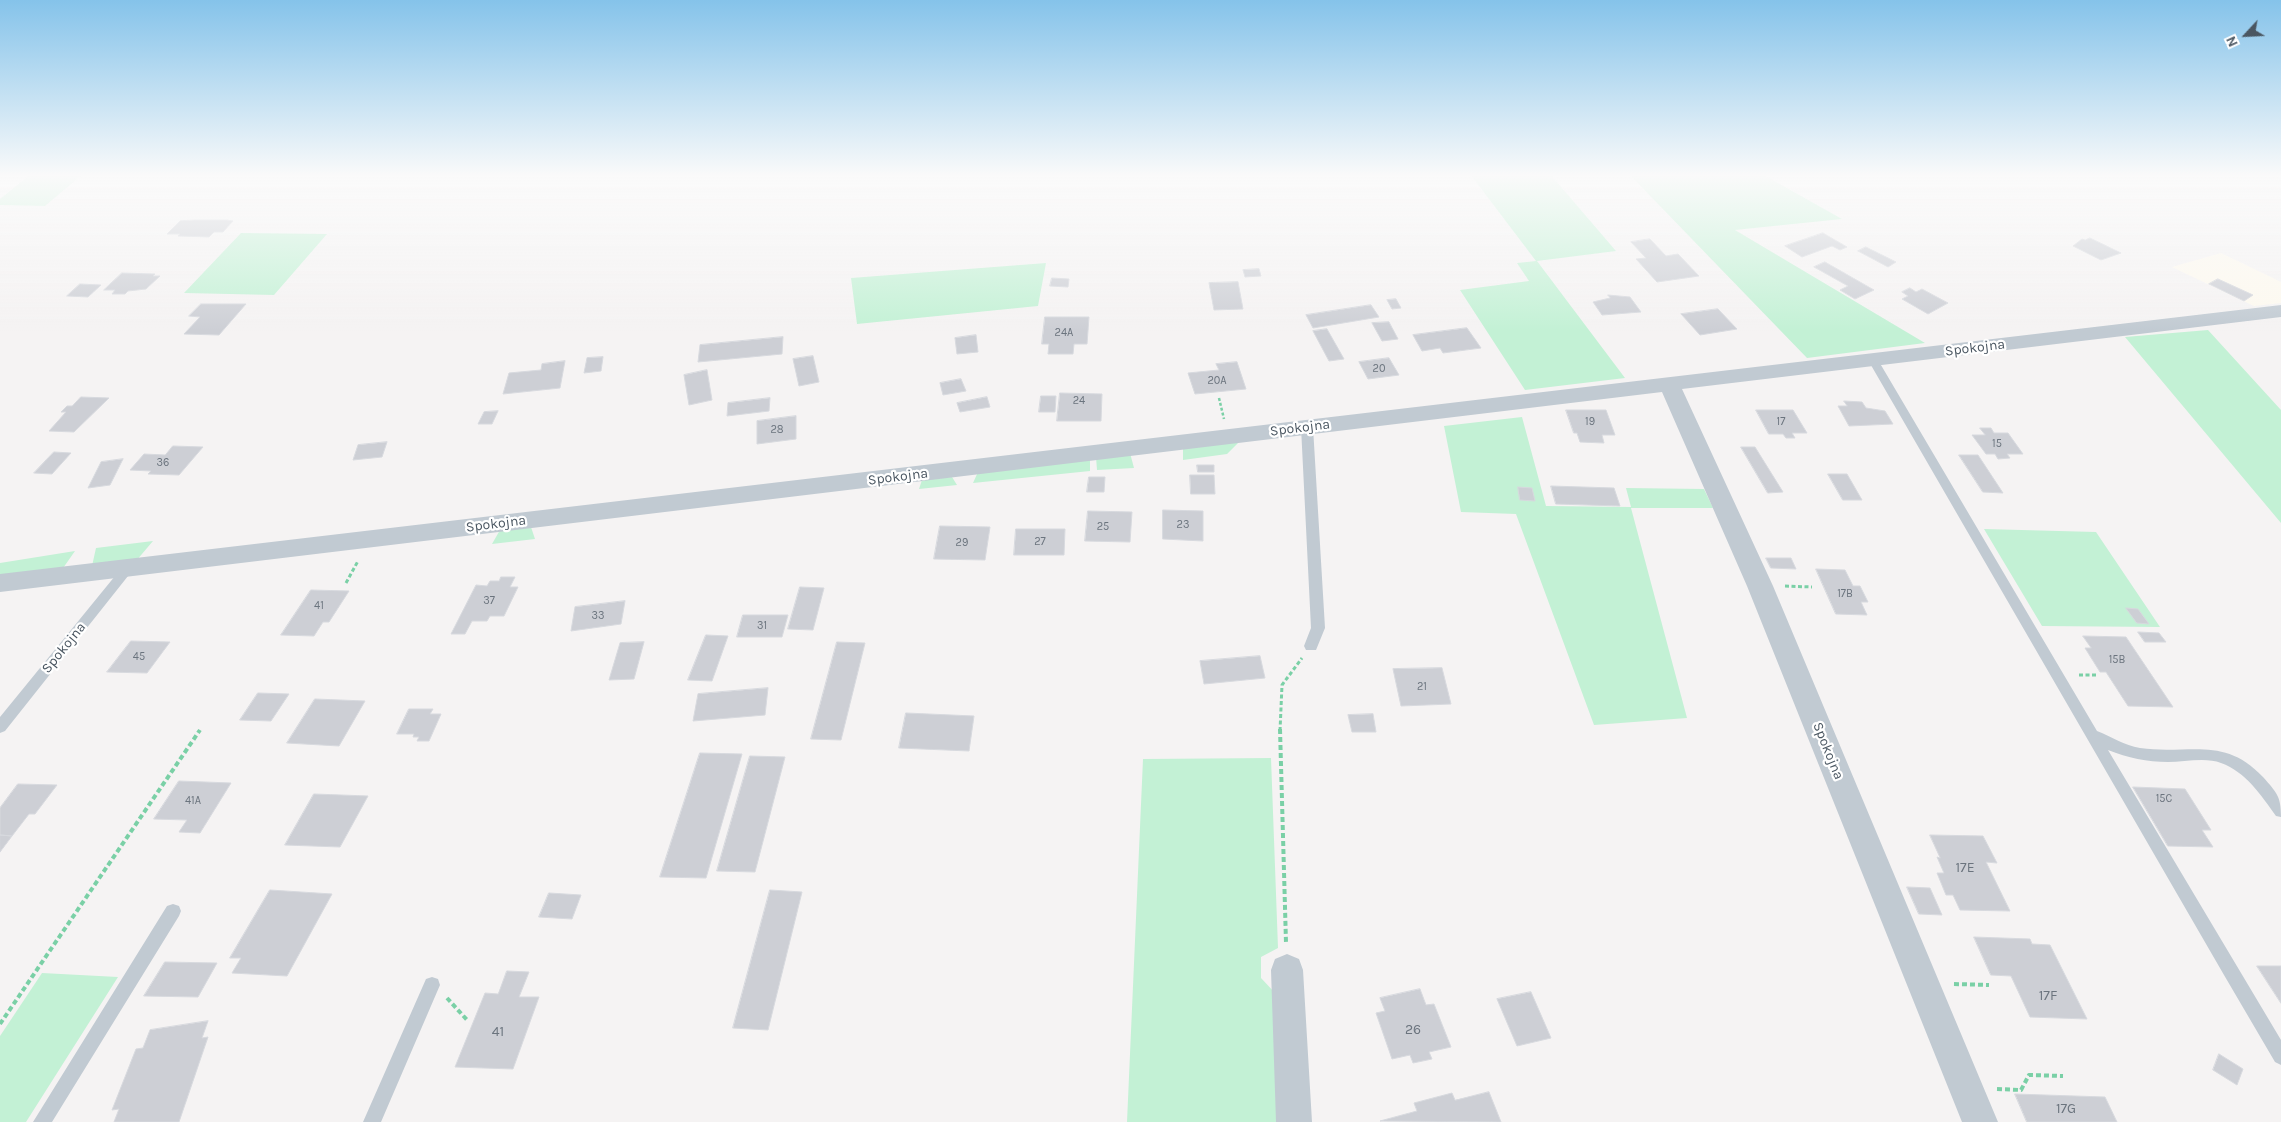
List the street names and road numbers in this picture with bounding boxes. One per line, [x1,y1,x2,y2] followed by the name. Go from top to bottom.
[1944,336,2006,360] street label: Spokojna
[1269,416,1331,440] street label: Spokojna
[867,465,929,489] street label: Spokojna
[465,512,527,536] street label: Spokojna
[38,619,90,677] street label: Spokojna
[1809,720,1847,782] street label: Spokojna

